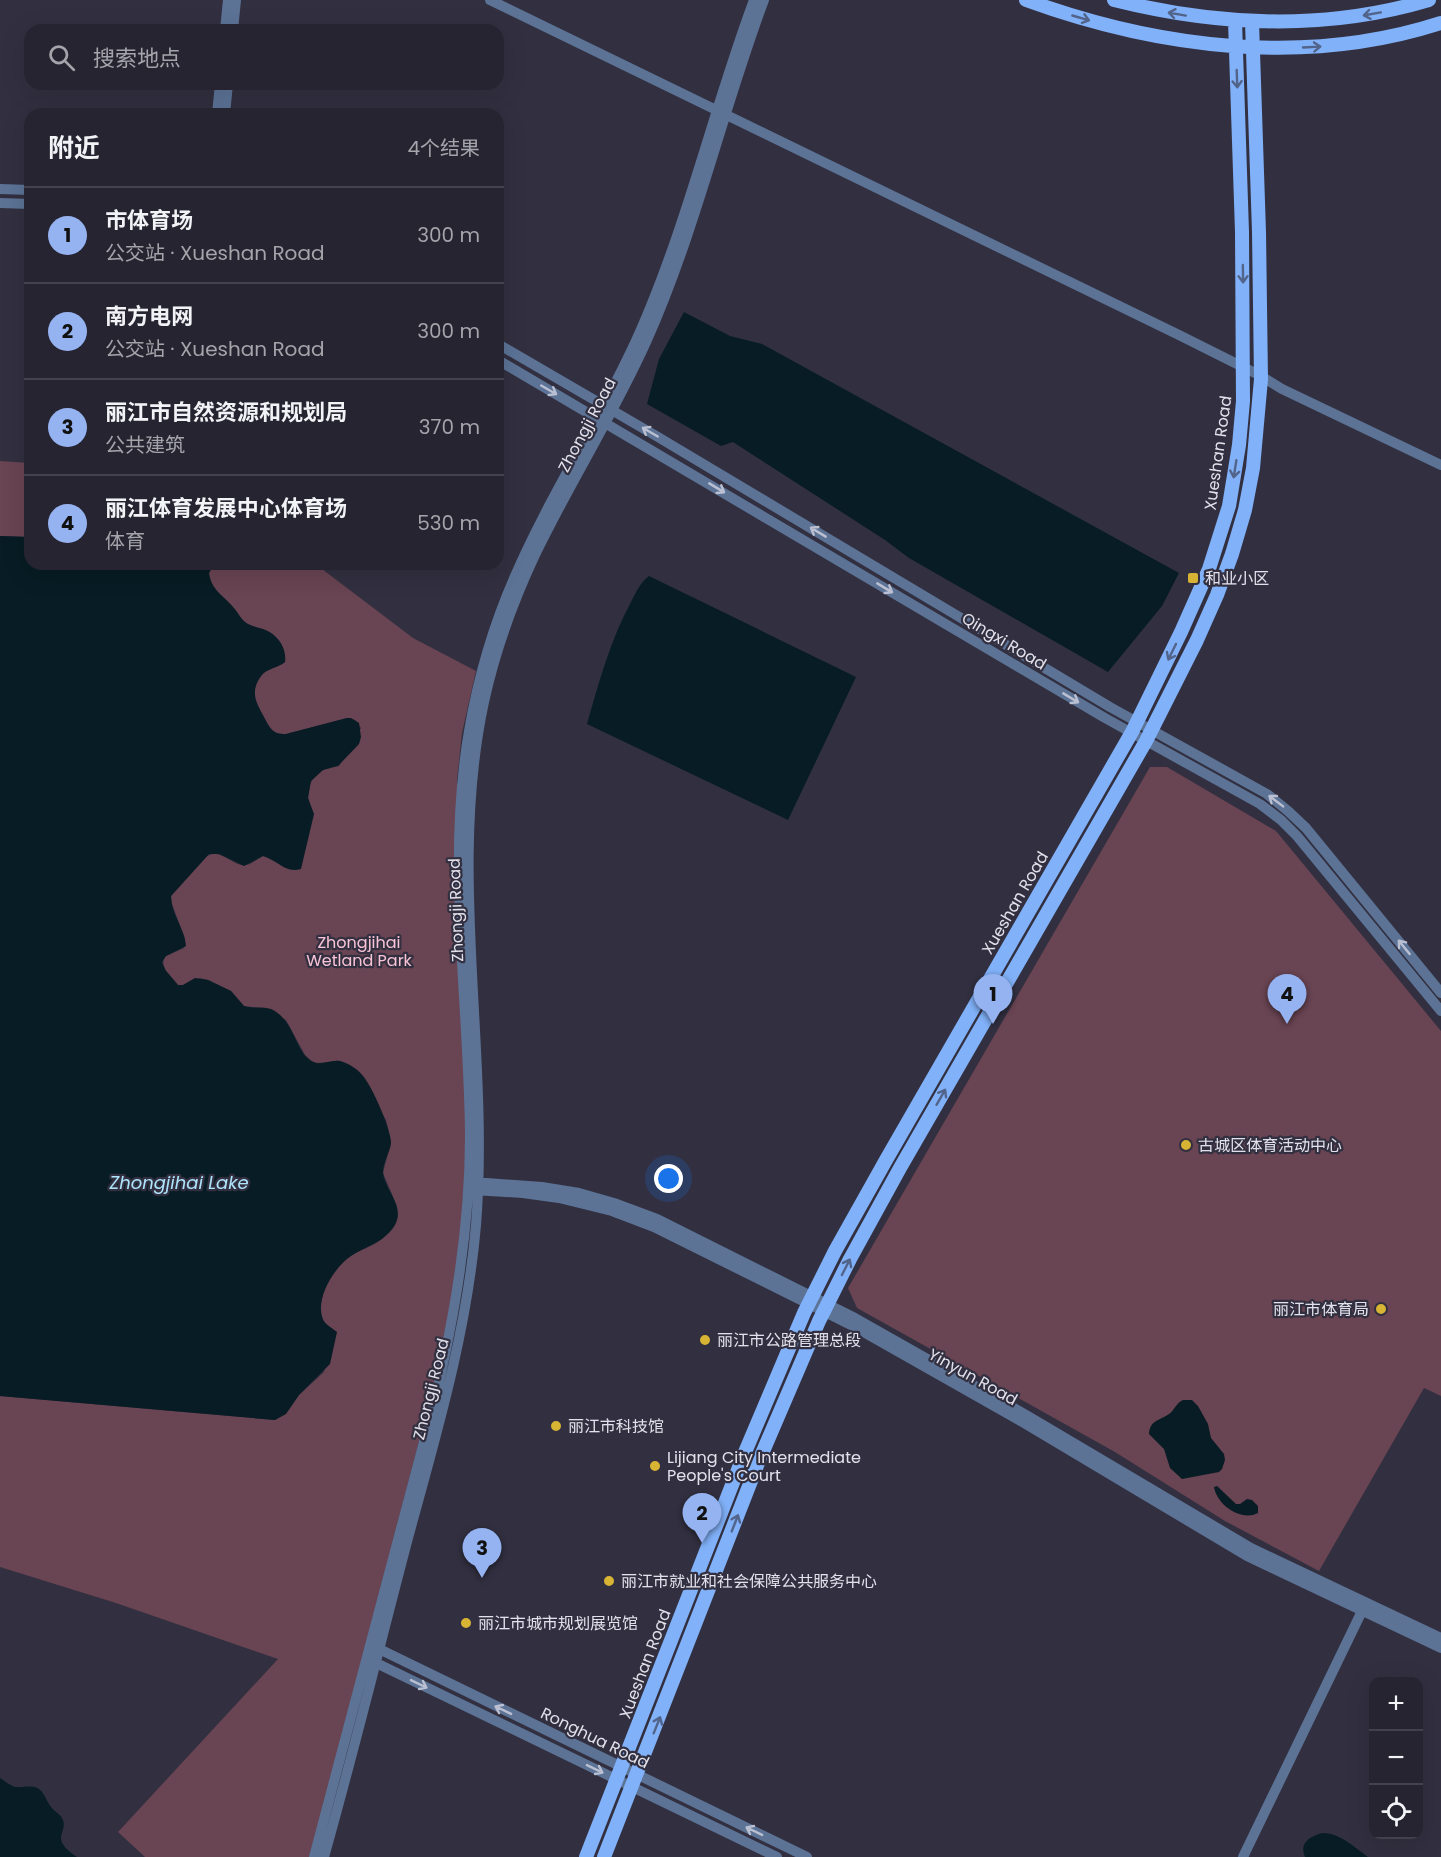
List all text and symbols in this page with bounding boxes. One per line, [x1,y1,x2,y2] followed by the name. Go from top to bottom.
[1168,8,1188,19] one-way arrow
[1363,8,1382,19] one-way arrow
[1071,13,1090,24] one-way arrow
[24,24,504,90] search box
[45,41,78,74] icon: search
[1301,41,1321,52] one-way arrow
[93,43,181,74] text: 搜索地点
[1232,69,1243,89] one-way arrow
[48,130,100,166] text: 附近
[407,134,480,162] text: 4个结果
[105,205,193,236] text: 市体育场
[64,221,71,249] text: 1
[417,221,480,249] text: 300 m
[105,239,324,267] text: 公交站 · Xueshan Road
[1237,264,1249,284] one-way arrow
[105,301,193,332] text: 南方电网
[62,317,73,345] text: 2
[417,317,480,345] text: 300 m
[105,335,324,363] text: 公交站 · Xueshan Road
[552,374,622,476] street label: Zhongji Road
[540,384,557,396] one-way arrow
[1199,394,1237,512] street label: Xueshan Road
[105,397,347,428] text: 丽江市自然资源和规划局
[61,413,74,441] text: 3
[419,413,480,441] text: 370 m
[642,426,659,438] one-way arrow
[105,431,185,459] text: 公共建筑
[1230,458,1241,478] one-way arrow
[708,483,725,495] one-way arrow
[105,493,347,524] text: 丽江体育发展中心体育场
[61,509,74,537] text: 4
[417,509,480,537] text: 530 m
[810,526,827,538] one-way arrow
[105,527,145,555] text: 体育
[1205,567,1269,590] place label: 和业小区
[1186,571,1200,585] marker: 和业小区
[876,582,893,594] one-way arrow
[957,607,1051,675] street label: Qingxi Road
[1165,643,1177,661] one-way arrow
[1062,692,1079,704] one-way arrow
[1268,795,1284,807] one-way arrow
[976,847,1054,959] street label: Xueshan Road
[443,858,469,962] street label: Zhongji Road
[306,931,413,972] park label: Zhongjihai Wetland Park
[1397,940,1411,955] one-way arrow
[974,974,1012,1024] pin: 1
[1268,974,1306,1024] pin: 4
[935,1089,947,1106] one-way arrow
[1198,1134,1342,1157] place label: 古城区体育活动中心
[1179,1138,1193,1152] marker: 古城区体育活动中心
[654,1164,683,1193] your location
[108,1170,249,1195] water label: Zhongjihai Lake
[841,1259,852,1277] one-way arrow
[1273,1298,1369,1321] place label: 丽江市体育局
[1374,1302,1388,1316] marker: 丽江市体育局
[717,1329,861,1352] place label: 丽江市公路管理总段
[698,1333,712,1347] marker: 丽江市公路管理总段
[407,1336,455,1442] street label: Zhongji Road
[924,1343,1022,1411] street label: Yinyun Road
[568,1415,664,1438] place label: 丽江市科技馆
[549,1419,563,1433] marker: 丽江市科技馆
[667,1446,861,1487] place label: Lijiang City Intermediate People's Court
[648,1459,662,1473] marker: Lijiang City Intermediate People's Court
[682,1494,722,1543] pin: 2
[730,1515,741,1533] one-way arrow
[462,1528,502,1578] pin: 3
[621,1570,877,1593] place label: 丽江市就业和社会保障公共服务中心
[602,1574,616,1588] marker: 丽江市就业和社会保障公共服务中心
[614,1606,676,1722] street label: Xueshan Road
[478,1612,638,1635] place label: 丽江市城市规划展览馆
[459,1616,473,1630] marker: 丽江市城市规划展览馆
[1369,1677,1423,1839] map controls
[1369,1677,1423,1731] button: +
[410,1678,428,1690] one-way arrow
[537,1702,653,1774] street label: Ronghua Road
[495,1703,513,1715] one-way arrow
[652,1716,663,1734] one-way arrow
[1369,1731,1423,1785] button: −
[585,1763,603,1775] one-way arrow
[1369,1785,1423,1839] button: locate
[746,1825,764,1837] one-way arrow

